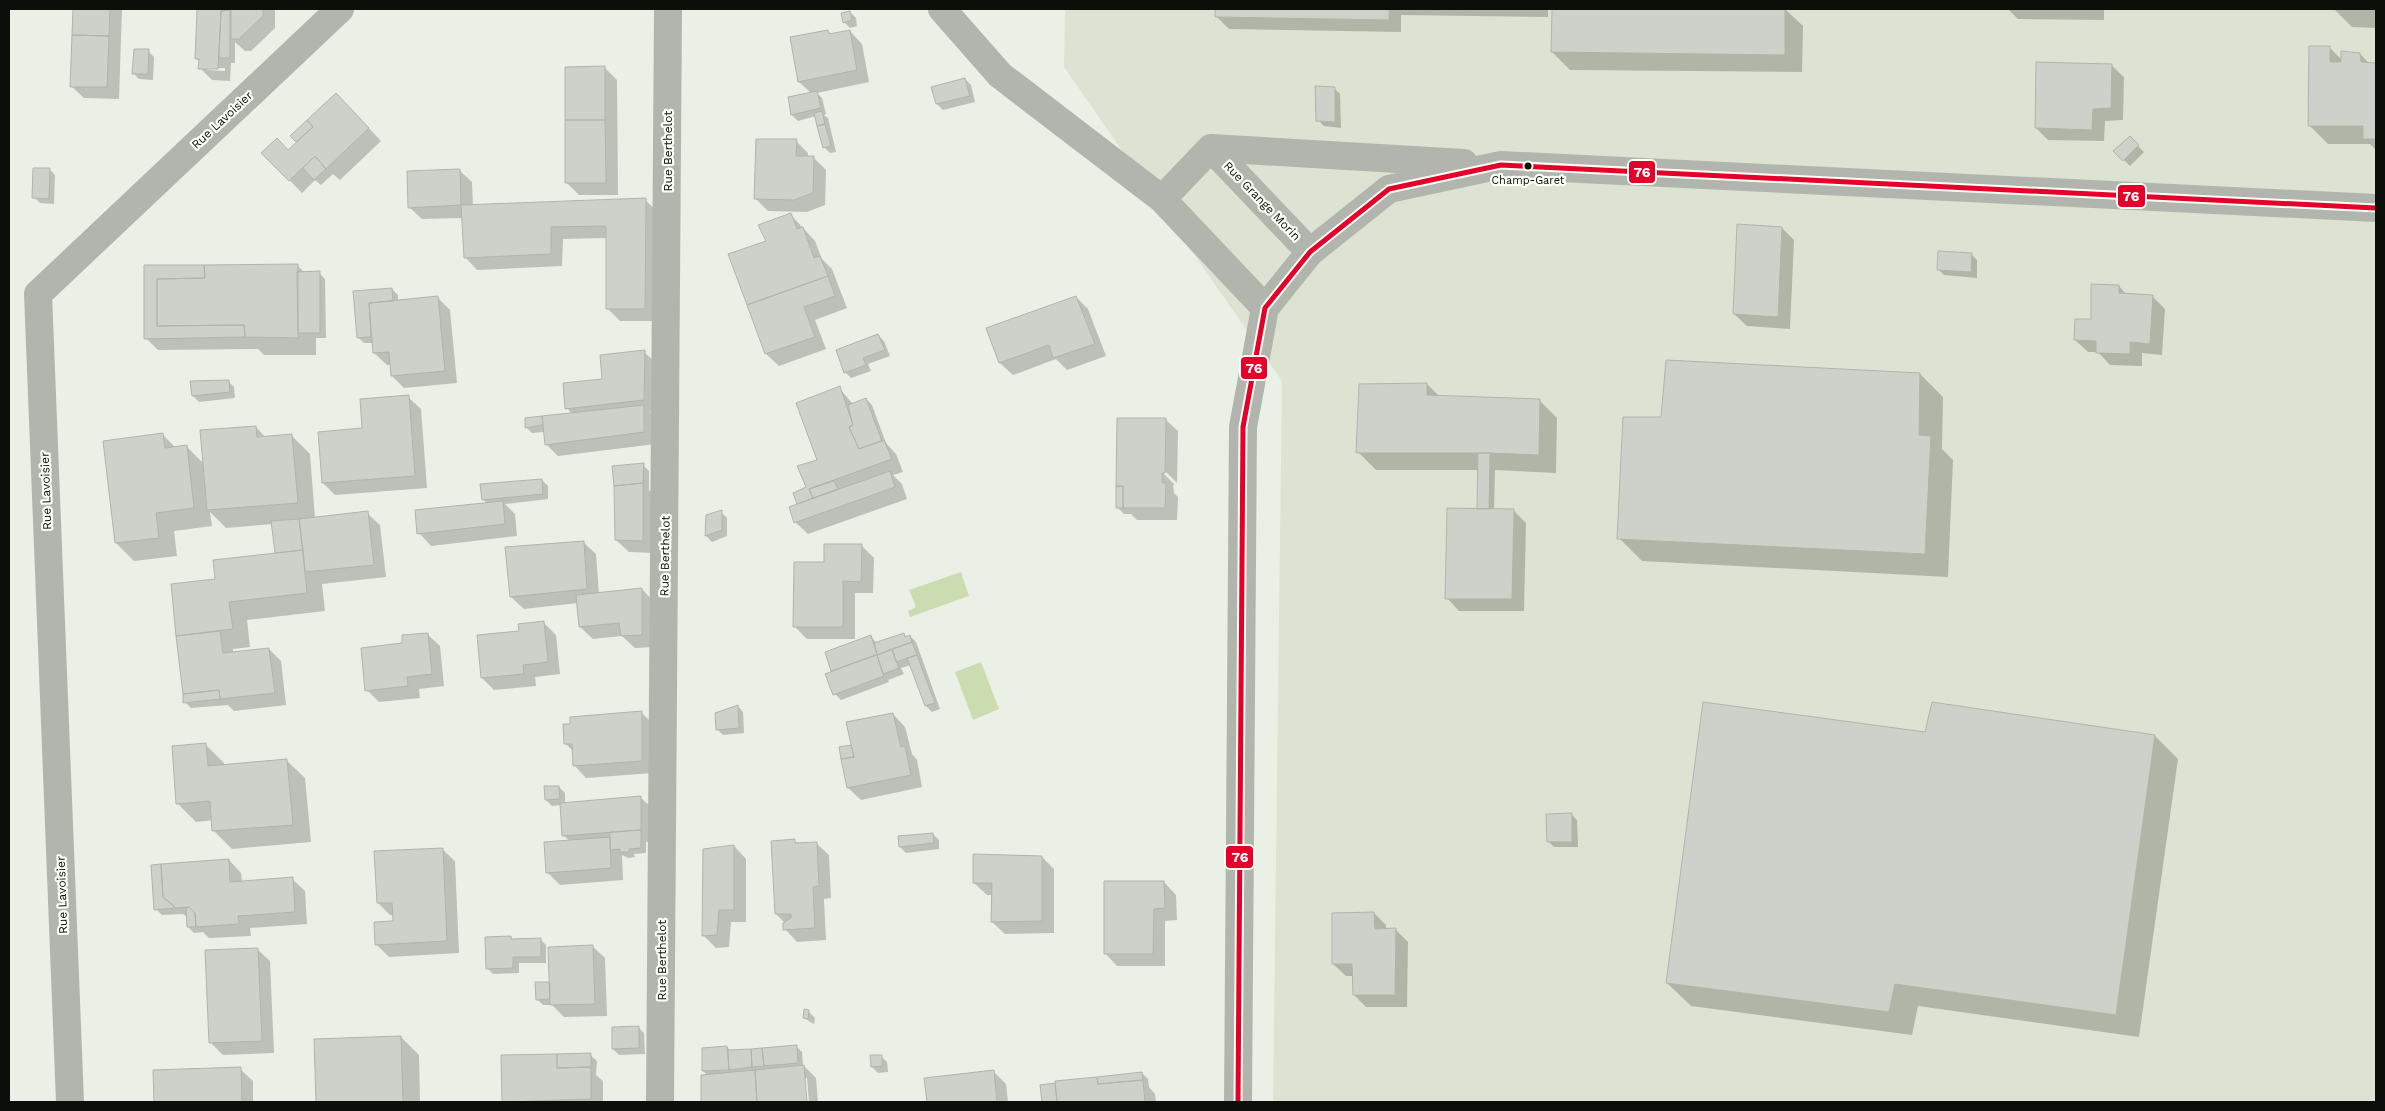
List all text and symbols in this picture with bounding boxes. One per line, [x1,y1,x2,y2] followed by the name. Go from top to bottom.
[189,88,255,152] street label: Rue Lavoisier
[661,111,675,191] street label: Rue Berthelot
[1221,159,1303,243] street label: Rue Grange Morin
[1628,160,1656,184] line badge: 76
[1523,161,1533,171] marker: Champ-Garet
[1634,164,1651,180] text: 76
[1492,174,1565,187] place label: Champ-Garet
[2117,184,2146,208] line badge: 76
[2123,188,2140,204] text: 76
[1240,356,1268,380] line badge: 76
[1246,360,1263,376] text: 76
[38,452,54,530] street label: Rue Lavoisier
[657,516,673,596] street label: Rue Berthelot
[1225,845,1254,869] line badge: 76
[1232,849,1249,865] text: 76
[54,856,70,934] street label: Rue Lavoisier
[655,920,669,1000] street label: Rue Berthelot

